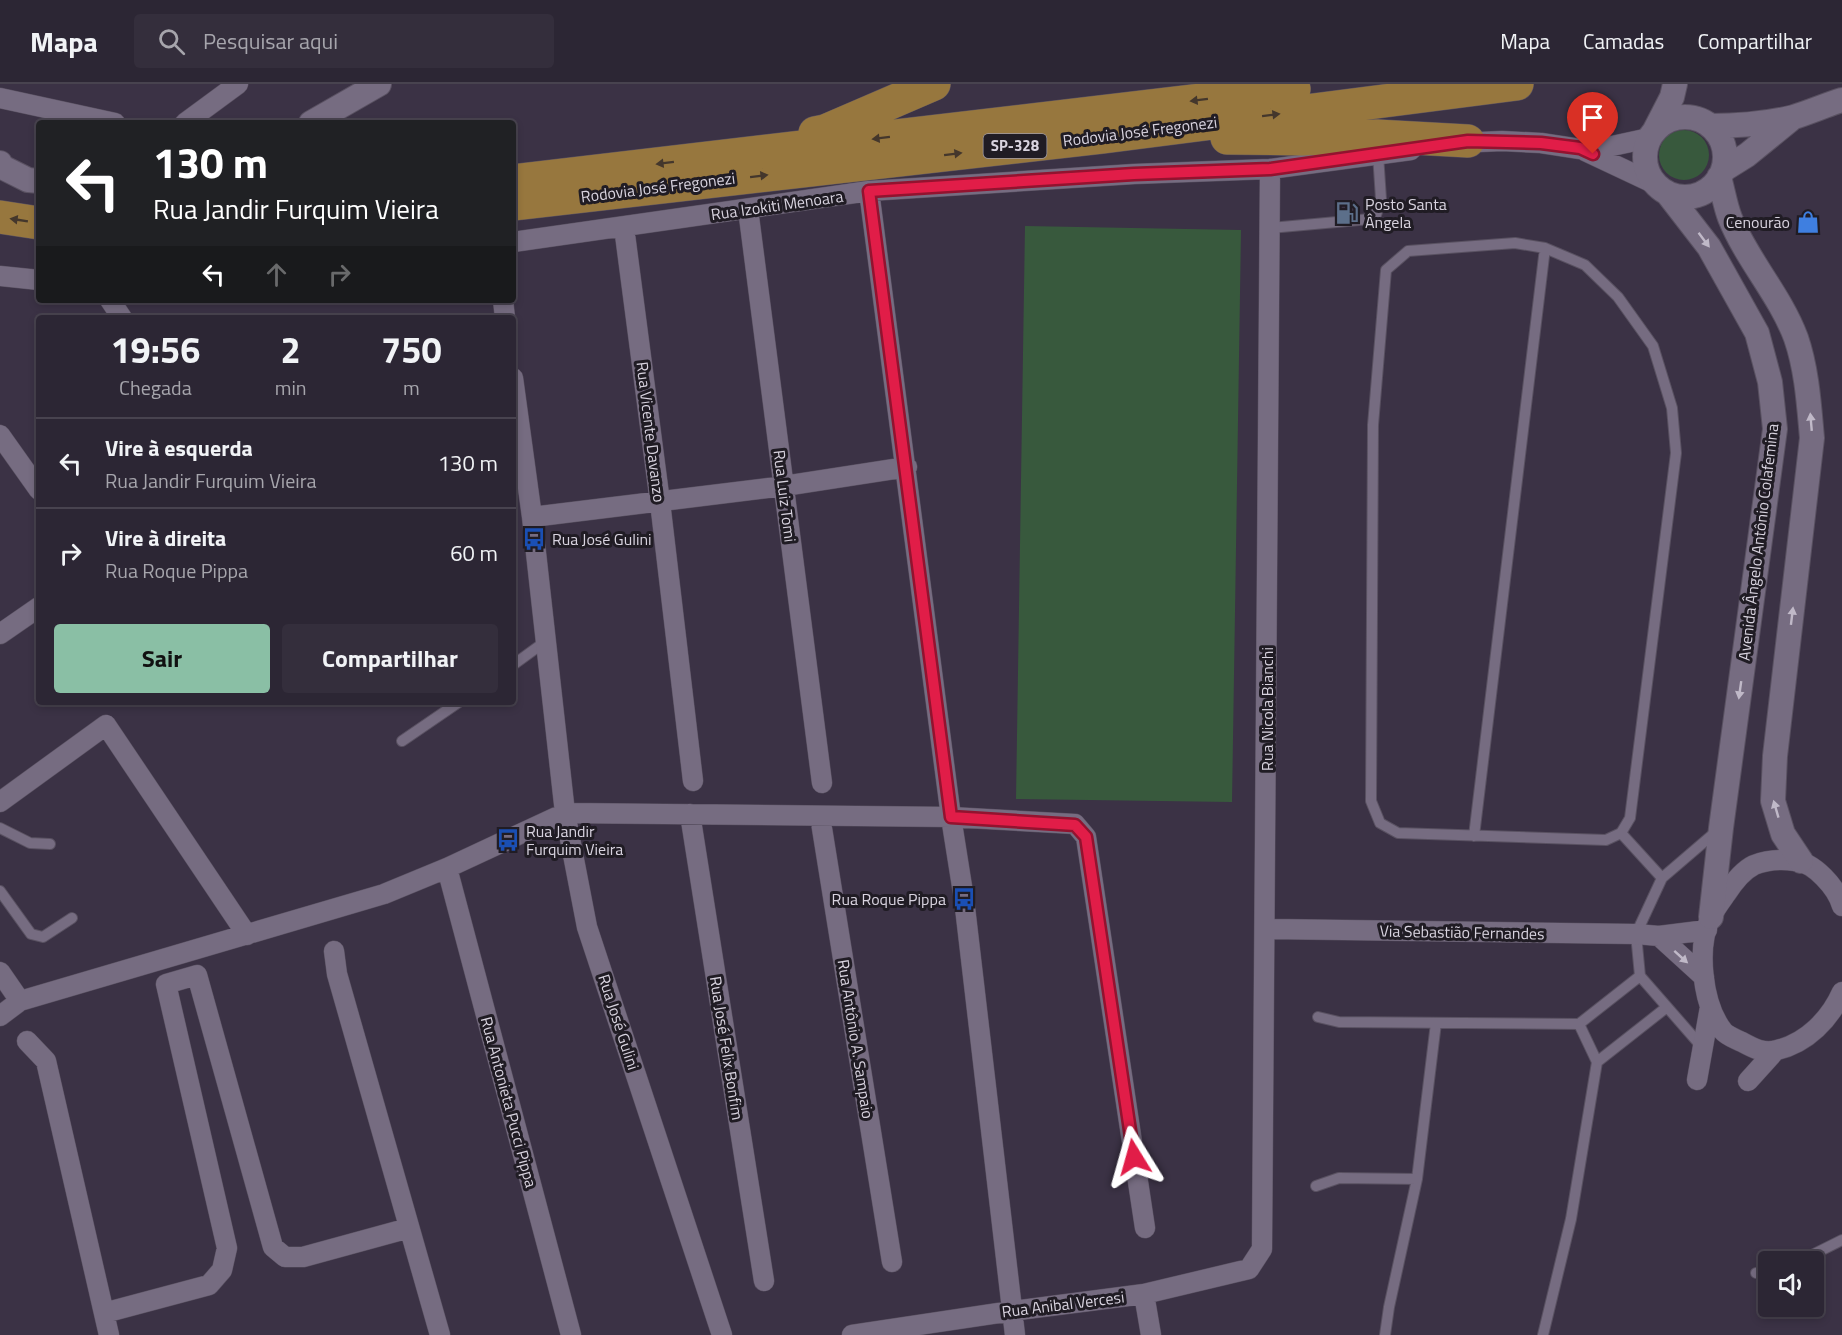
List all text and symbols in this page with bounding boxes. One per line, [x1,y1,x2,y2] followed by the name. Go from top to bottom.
[134,14,554,68] search box
[30,20,98,63] text: Mapa
[203,24,338,58] text: Pesquisar aqui
[155,25,188,58] icon: search
[1500,25,1550,57] text: Mapa
[1583,25,1664,57] text: Camadas
[1697,25,1812,57] text: Compartilhar
[1567,92,1618,154] pin
[1190,96,1209,105] one-way arrow
[1576,101,1609,134] icon: arrive
[1061,110,1219,152] street label: Rodovia José Fregonezi
[1262,111,1281,120] one-way arrow
[153,130,268,194] text: 130 m
[871,133,890,142] one-way arrow
[984,134,1046,158] road number: SP-328
[54,144,132,222] icon: left
[943,149,962,158] one-way arrow
[655,158,674,168] one-way arrow
[579,166,737,208] street label: Rodovia José Fregonezi
[749,171,768,181] one-way arrow
[709,184,845,226] street label: Rua Izokiti Menoara
[153,188,439,229] text: Rua Jandir Furquim Vieira
[1365,192,1447,234] place label: Posto Santa Ângela
[1334,200,1360,226] fuel station icon: Posto Santa Ângela
[1795,209,1821,235] shop icon: Cenourão
[1726,210,1790,234] place label: Cenourão
[10,216,29,225] one-way arrow
[1697,233,1709,248] one-way arrow
[197,258,230,291] icon: left
[260,258,293,291] icon: ahead
[323,258,356,291] icon: right
[110,322,200,377] text: 19:56
[281,322,301,377] text: 2
[381,322,442,377] text: 750
[630,360,672,504] street label: Rua Vicente Davanzo
[119,372,192,403] text: Chegada
[275,372,307,403] text: min
[403,372,420,403] text: m
[1806,412,1816,431] one-way arrow
[1732,422,1784,662] street label: Avenida Ângelo Antônio Colafemina
[105,431,253,465] text: Vire à esquerda
[438,446,498,480] text: 130 m
[54,447,87,480] icon: left
[767,449,803,543] street label: Rua Luiz Tomi
[105,465,317,496] text: Rua Jandir Furquim Vieira
[105,521,226,555] text: Vire à direita
[521,526,547,552] bus stop icon: Rua José Gulini
[552,527,652,551] place label: Rua José Gulini
[450,536,498,570] text: 60 m
[54,537,87,570] icon: right
[105,555,248,586] text: Rua Roque Pippa
[1787,606,1797,625] one-way arrow
[54,624,270,693] button: Sair
[282,624,498,693] button: Compartilhar
[1255,647,1279,771] street label: Rua Nicola Bianchi
[1735,680,1744,699] one-way arrow
[1770,800,1780,818] one-way arrow
[526,819,623,861] place label: Rua Jandir Furquim Vieira
[495,827,521,853] bus stop icon: Rua Jandir Furquim Vieira
[951,886,977,912] bus stop icon: Rua Roque Pippa
[832,887,946,911] place label: Rua Roque Pippa
[1379,919,1545,945] street label: Via Sebastião Fernandes
[1674,949,1688,963] one-way arrow
[832,958,880,1120] street label: Rua Antônio A. Sampaio
[592,971,646,1073] street label: Rua José Gulini
[704,974,750,1122] street label: Rua José Felix Bonfim
[475,1014,543,1190] street label: Rua Antonieta Pucci Pippa
[1102,1125,1166,1189] position arrow
[1758,1251,1824,1317] map controls
[1758,1251,1824,1317] button: sound
[1000,1285,1126,1323] street label: Rua Anibal Vercesi

